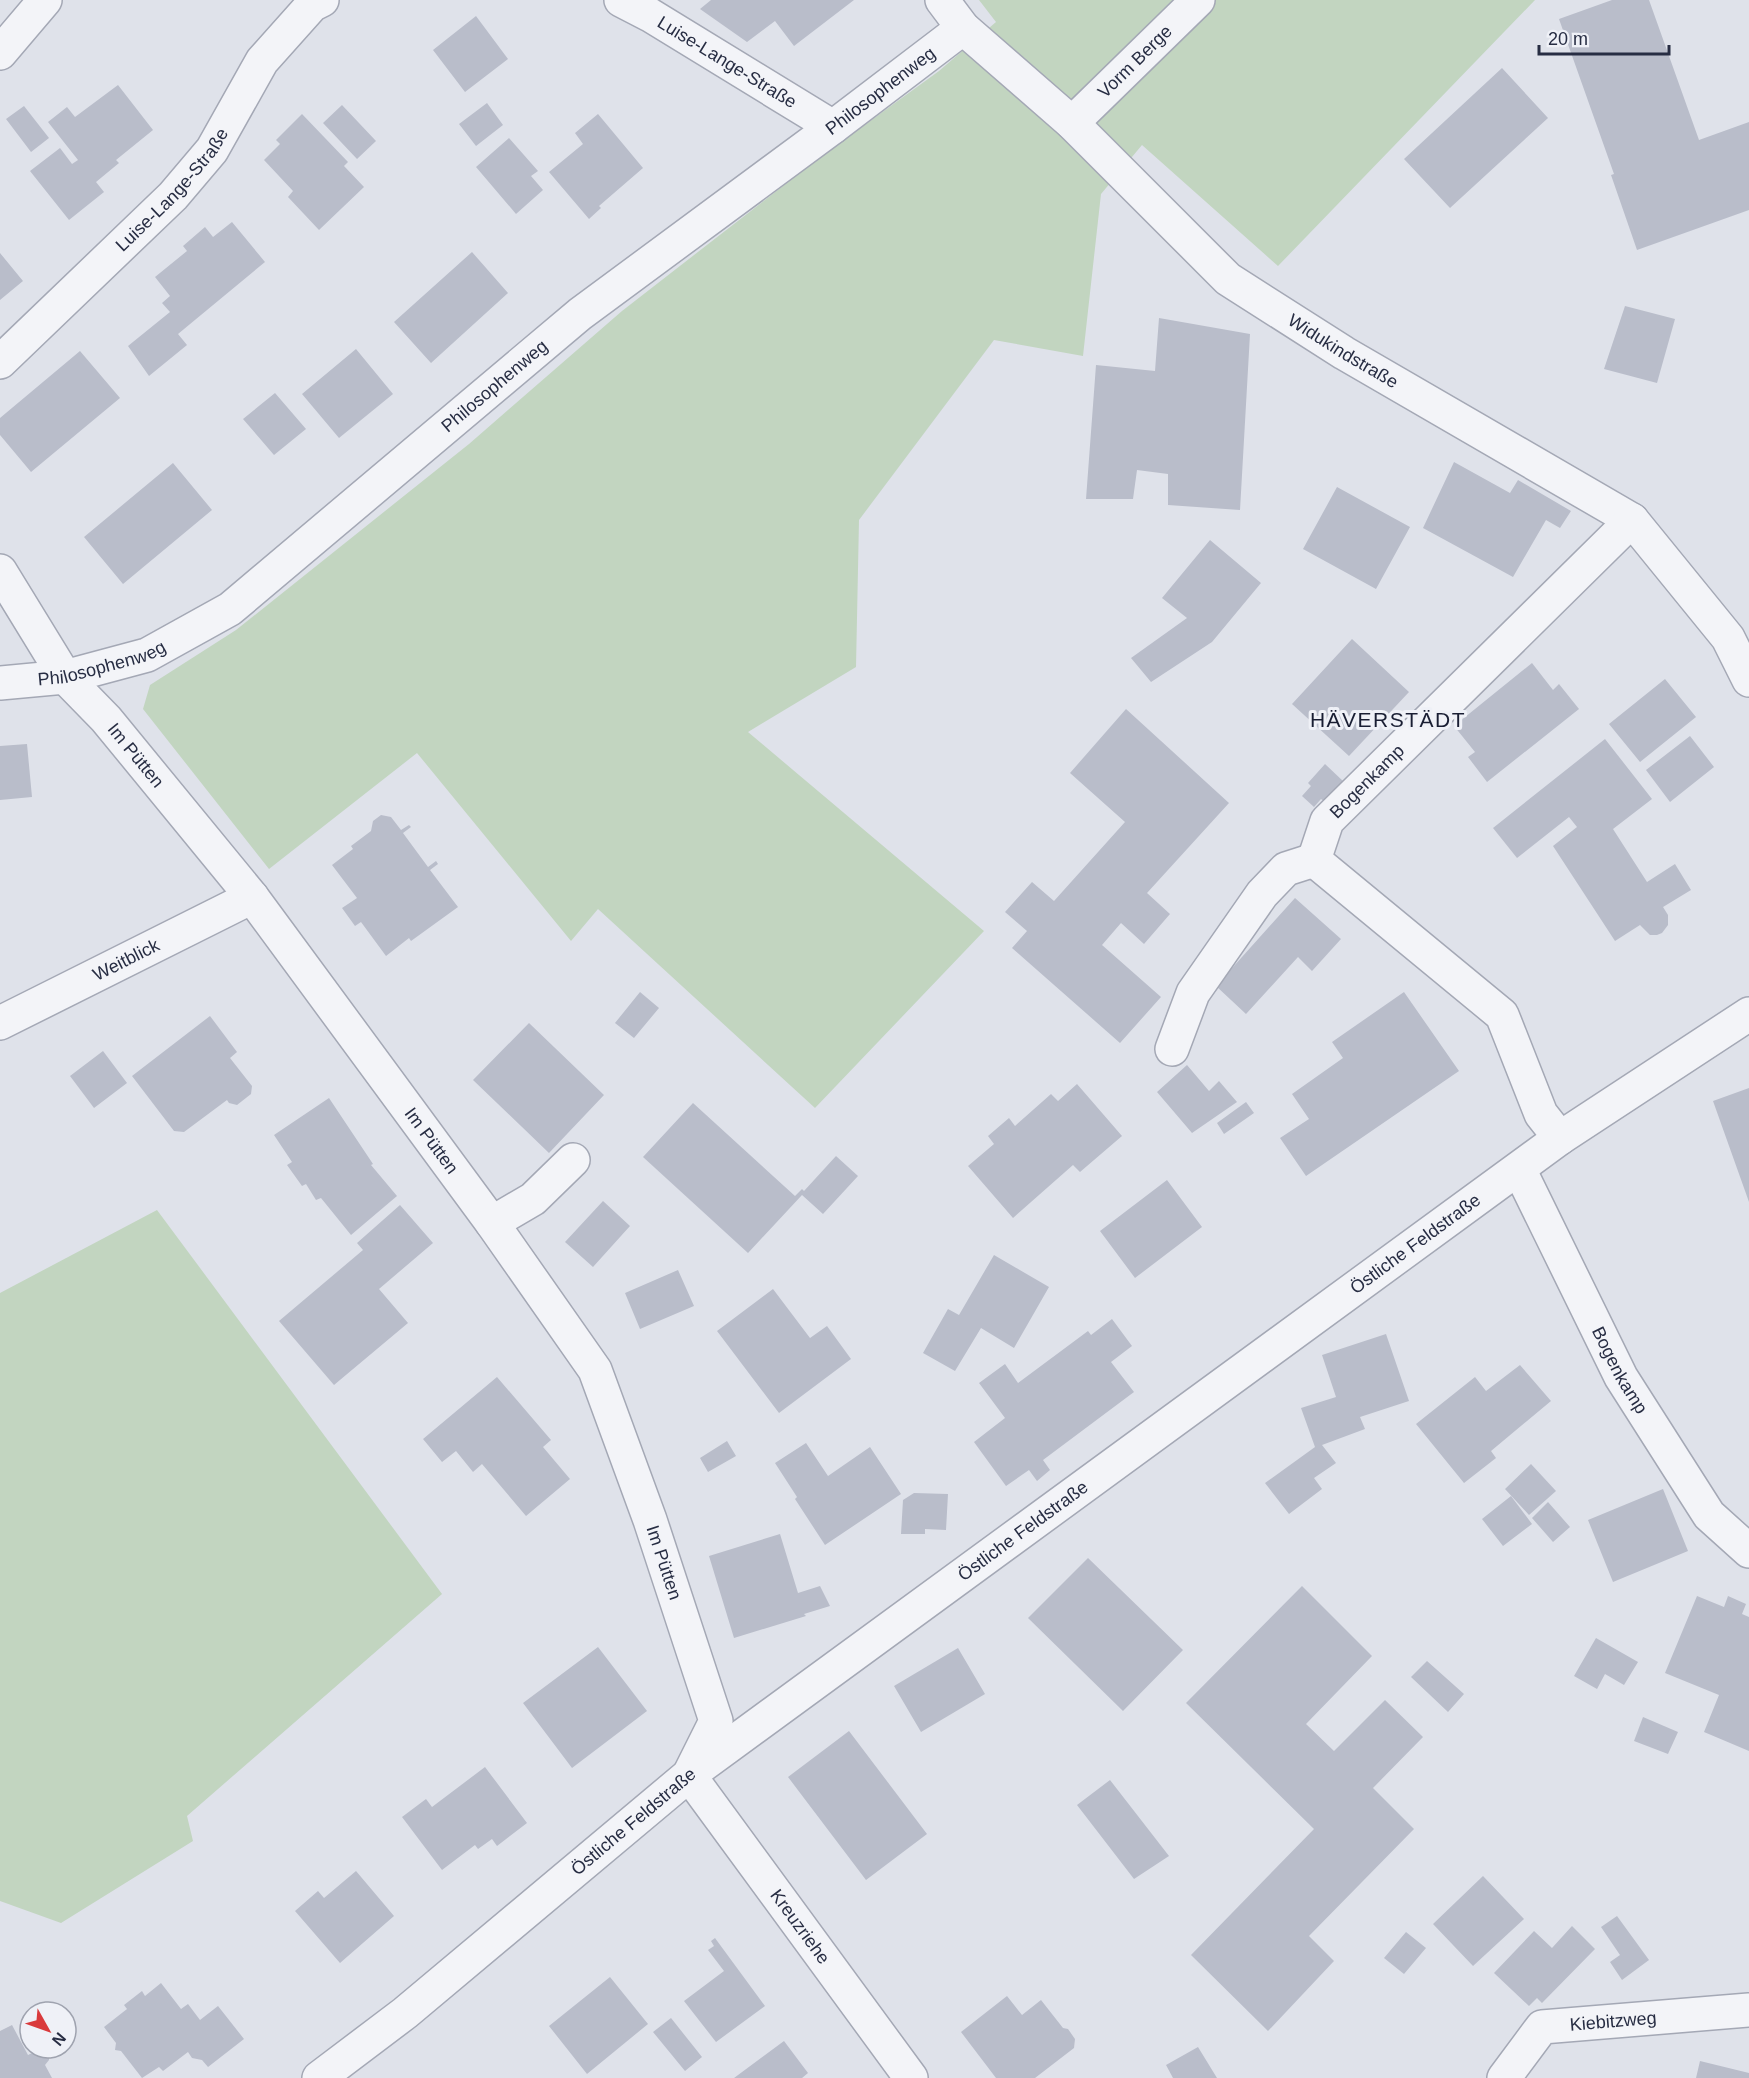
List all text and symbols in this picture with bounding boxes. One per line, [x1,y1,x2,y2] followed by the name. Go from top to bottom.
[654,12,800,112] street label: Luise-Lange-Straße
[1539,18,1670,56] scale bar
[1094,21,1176,102] street label: Vorm Berge
[1548,29,1588,49] text: 20 m
[822,43,939,139] street label: Philosophenweg
[112,125,232,255] street label: Luise-Lange-Straße
[1284,310,1402,392] street label: Widukindstraße
[438,336,551,436] street label: Philosophenweg
[37,637,169,689] street label: Philosophenweg
[1310,708,1466,731] district label: HÄVERSTÄDT
[104,719,168,791] street label: Im Pütten
[1326,741,1408,822] street label: Bogenkamp
[90,935,164,985] street label: Weitblick
[401,1104,462,1178] street label: Im Pütten
[1346,1190,1484,1298] street label: Östliche Feldstraße
[1588,1323,1652,1417] street label: Bogenkamp
[954,1477,1092,1585] street label: Östliche Feldstraße
[642,1523,685,1602] street label: Im Pütten
[567,1764,700,1879] street label: Östliche Feldstraße
[766,1886,834,1968] street label: Kreuzriehe
[18,2000,78,2060] north arrow
[1569,2008,1657,2035] street label: Kiebitzweg
[49,2029,69,2049] text: N

